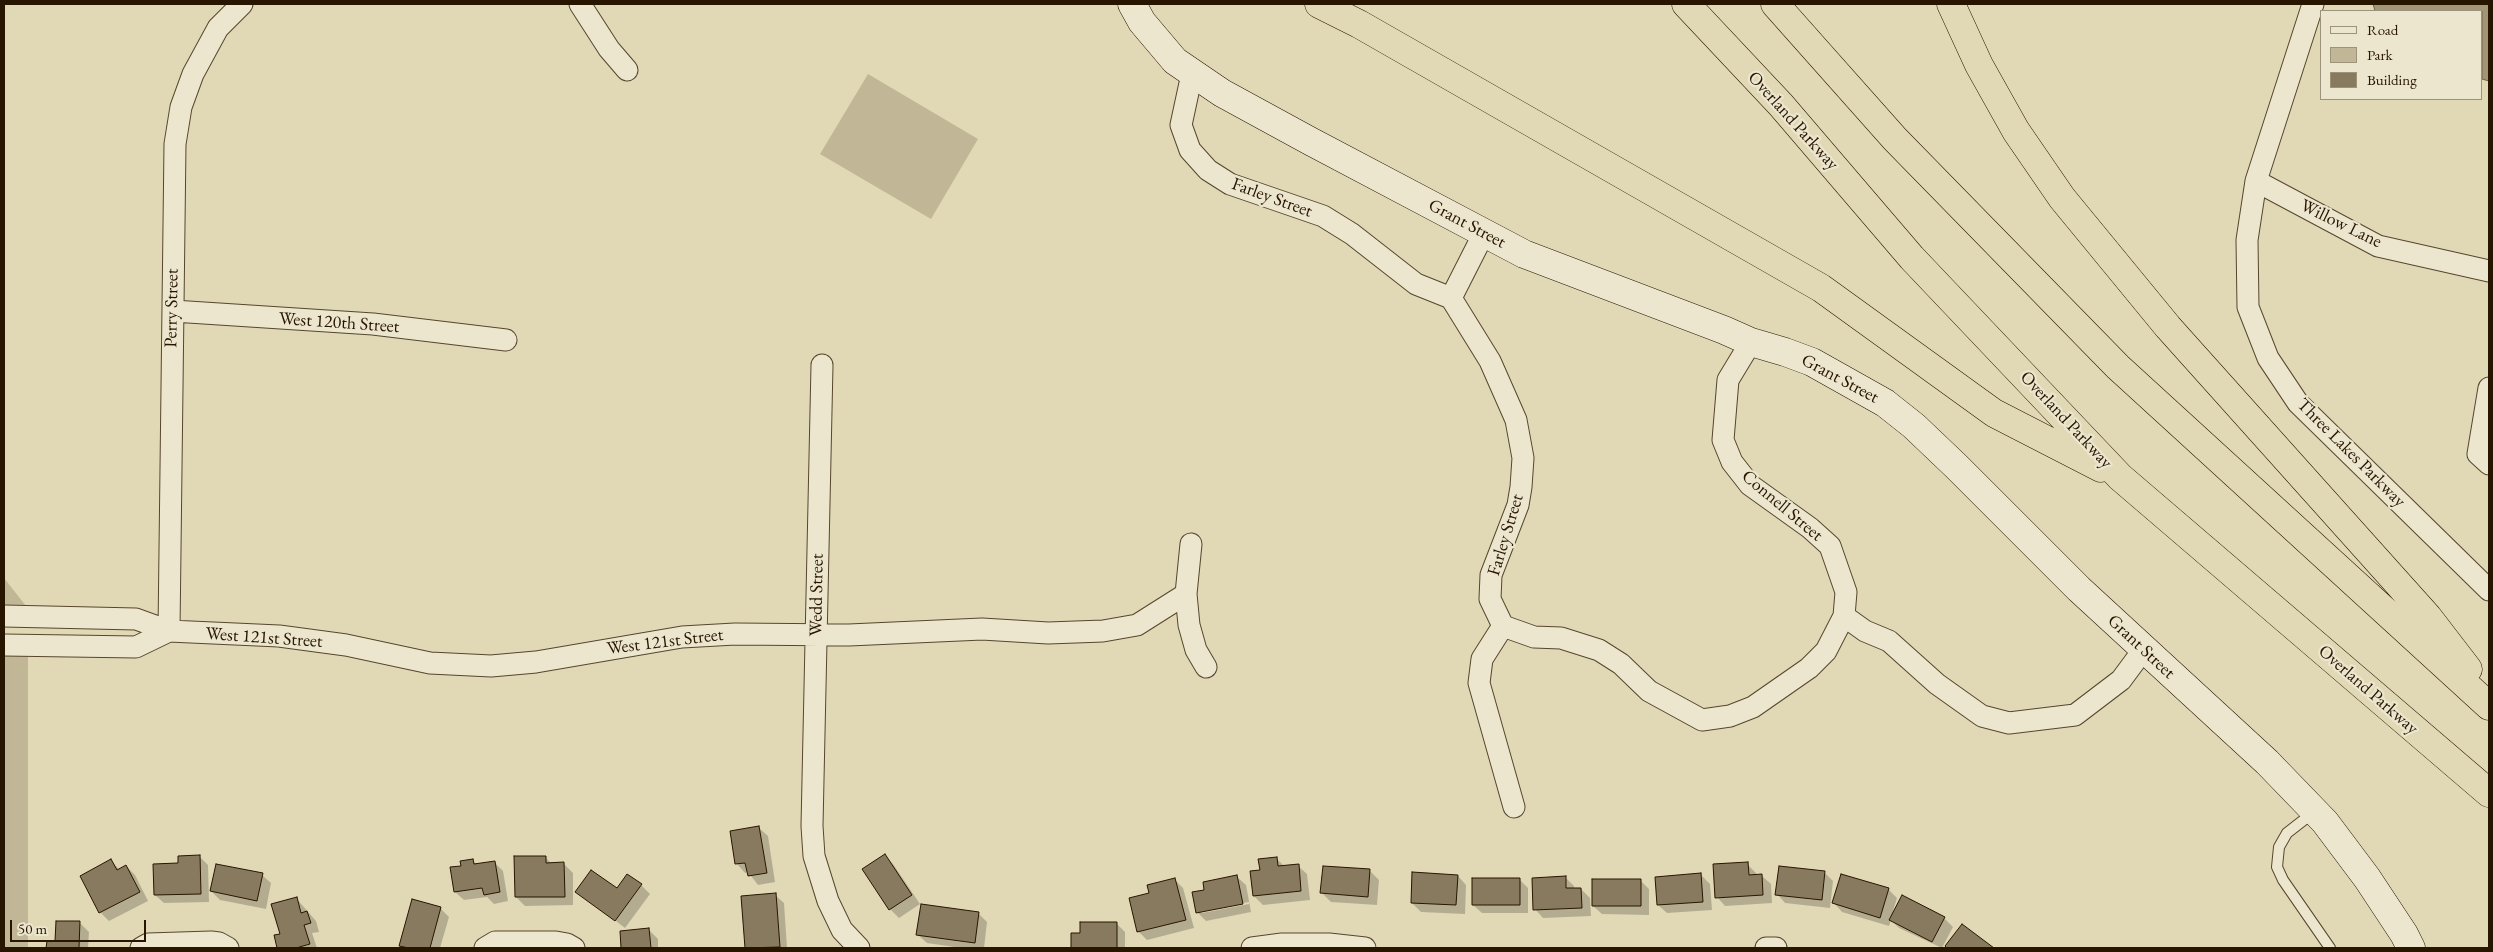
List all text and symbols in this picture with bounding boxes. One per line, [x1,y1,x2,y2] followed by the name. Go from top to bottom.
[2320,10,2483,100] legend
[2367,20,2398,39] text: Road
[2367,45,2393,64] text: Park
[1743,67,1843,175] street label: Overland Parkway
[2367,70,2417,89] text: Building
[1229,173,1315,223] street label: Farley Street
[1425,195,1509,253] street label: Grant Street
[2297,195,2385,253] street label: Willow Lane
[161,268,183,348] street label: Perry Street
[278,308,400,338] street label: West 120th Street
[1798,350,1882,408] street label: Grant Street
[2015,367,2117,473] street label: Overland Parkway
[2292,394,2410,512] street label: Three Lakes Parkway
[1737,466,1827,546] street label: Connell Street
[1483,492,1529,578] street label: Farley Street
[805,553,829,637] street label: Wedd Street
[2103,610,2179,684] street label: Grant Street
[205,623,323,653] street label: West 121st Street
[605,624,725,660] street label: West 121st Street
[2314,641,2422,739] street label: Overland Parkway
[12,910,149,942] scale bar
[18,919,47,938] text: 50 m

